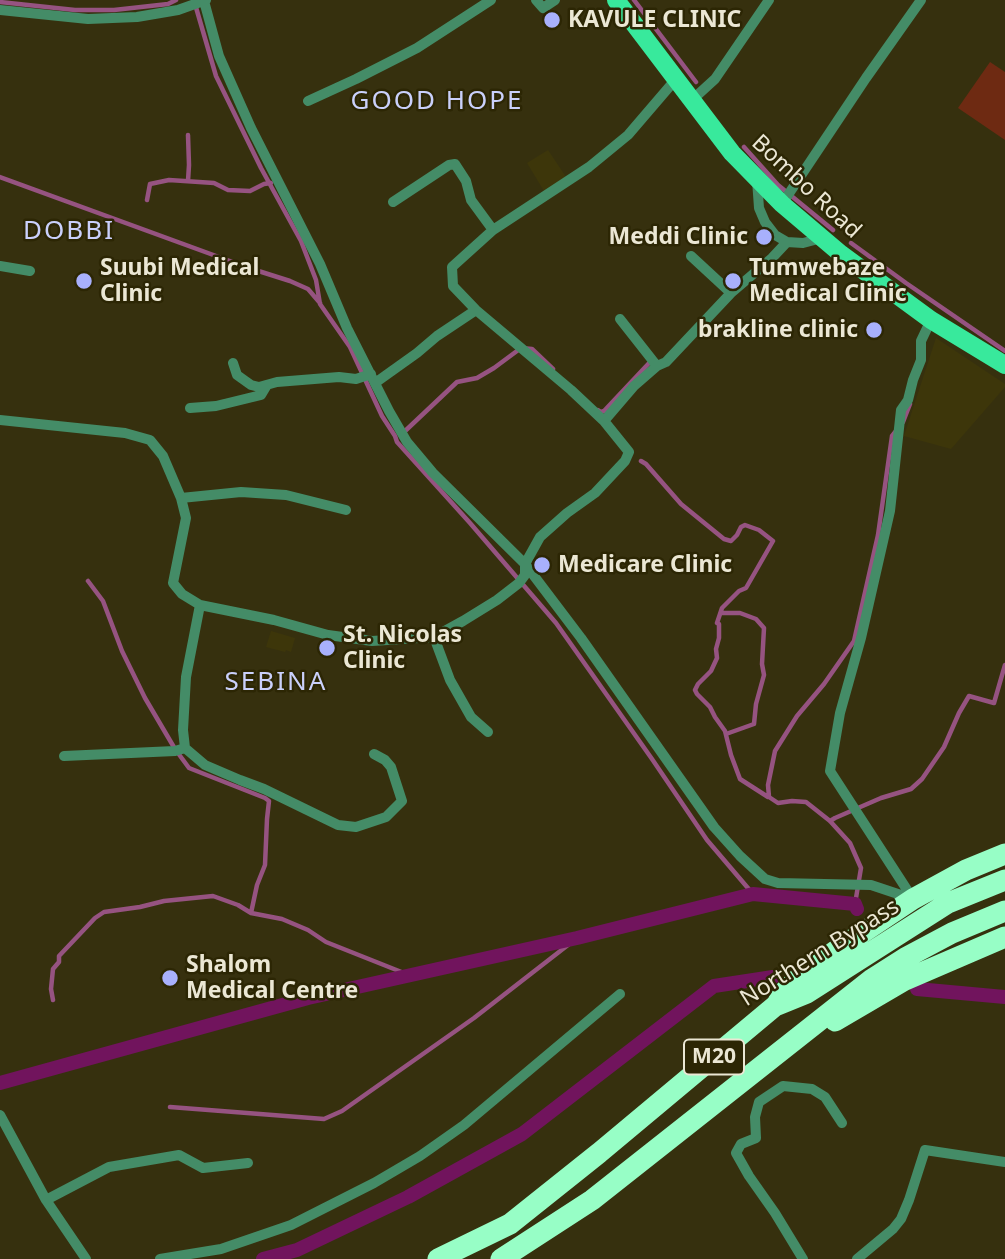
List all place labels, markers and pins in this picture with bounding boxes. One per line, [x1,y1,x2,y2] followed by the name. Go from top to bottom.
[568,6,741,34] place label: KAVULE CLINIC
[542,10,562,30] marker: KAVULE CLINIC
[608,223,748,251] place label: Meddi Clinic
[754,227,774,247] marker: Meddi Clinic
[100,254,259,308] place label: Suubi Medical Clinic
[749,254,907,308] place label: Tumwebaze Medical Clinic
[74,271,94,291] marker: Suubi Medical Clinic
[723,271,743,291] marker: Tumwebaze Medical Clinic
[698,316,858,344] place label: brakline clinic
[864,320,884,340] marker: brakline clinic
[558,551,732,579] place label: Medicare Clinic
[532,555,552,575] marker: Medicare Clinic
[343,621,462,675] place label: St. Nicolas Clinic
[317,638,337,658] marker: St. Nicolas Clinic
[186,951,358,1005] place label: Shalom Medical Centre
[160,968,180,988] marker: Shalom Medical Centre

